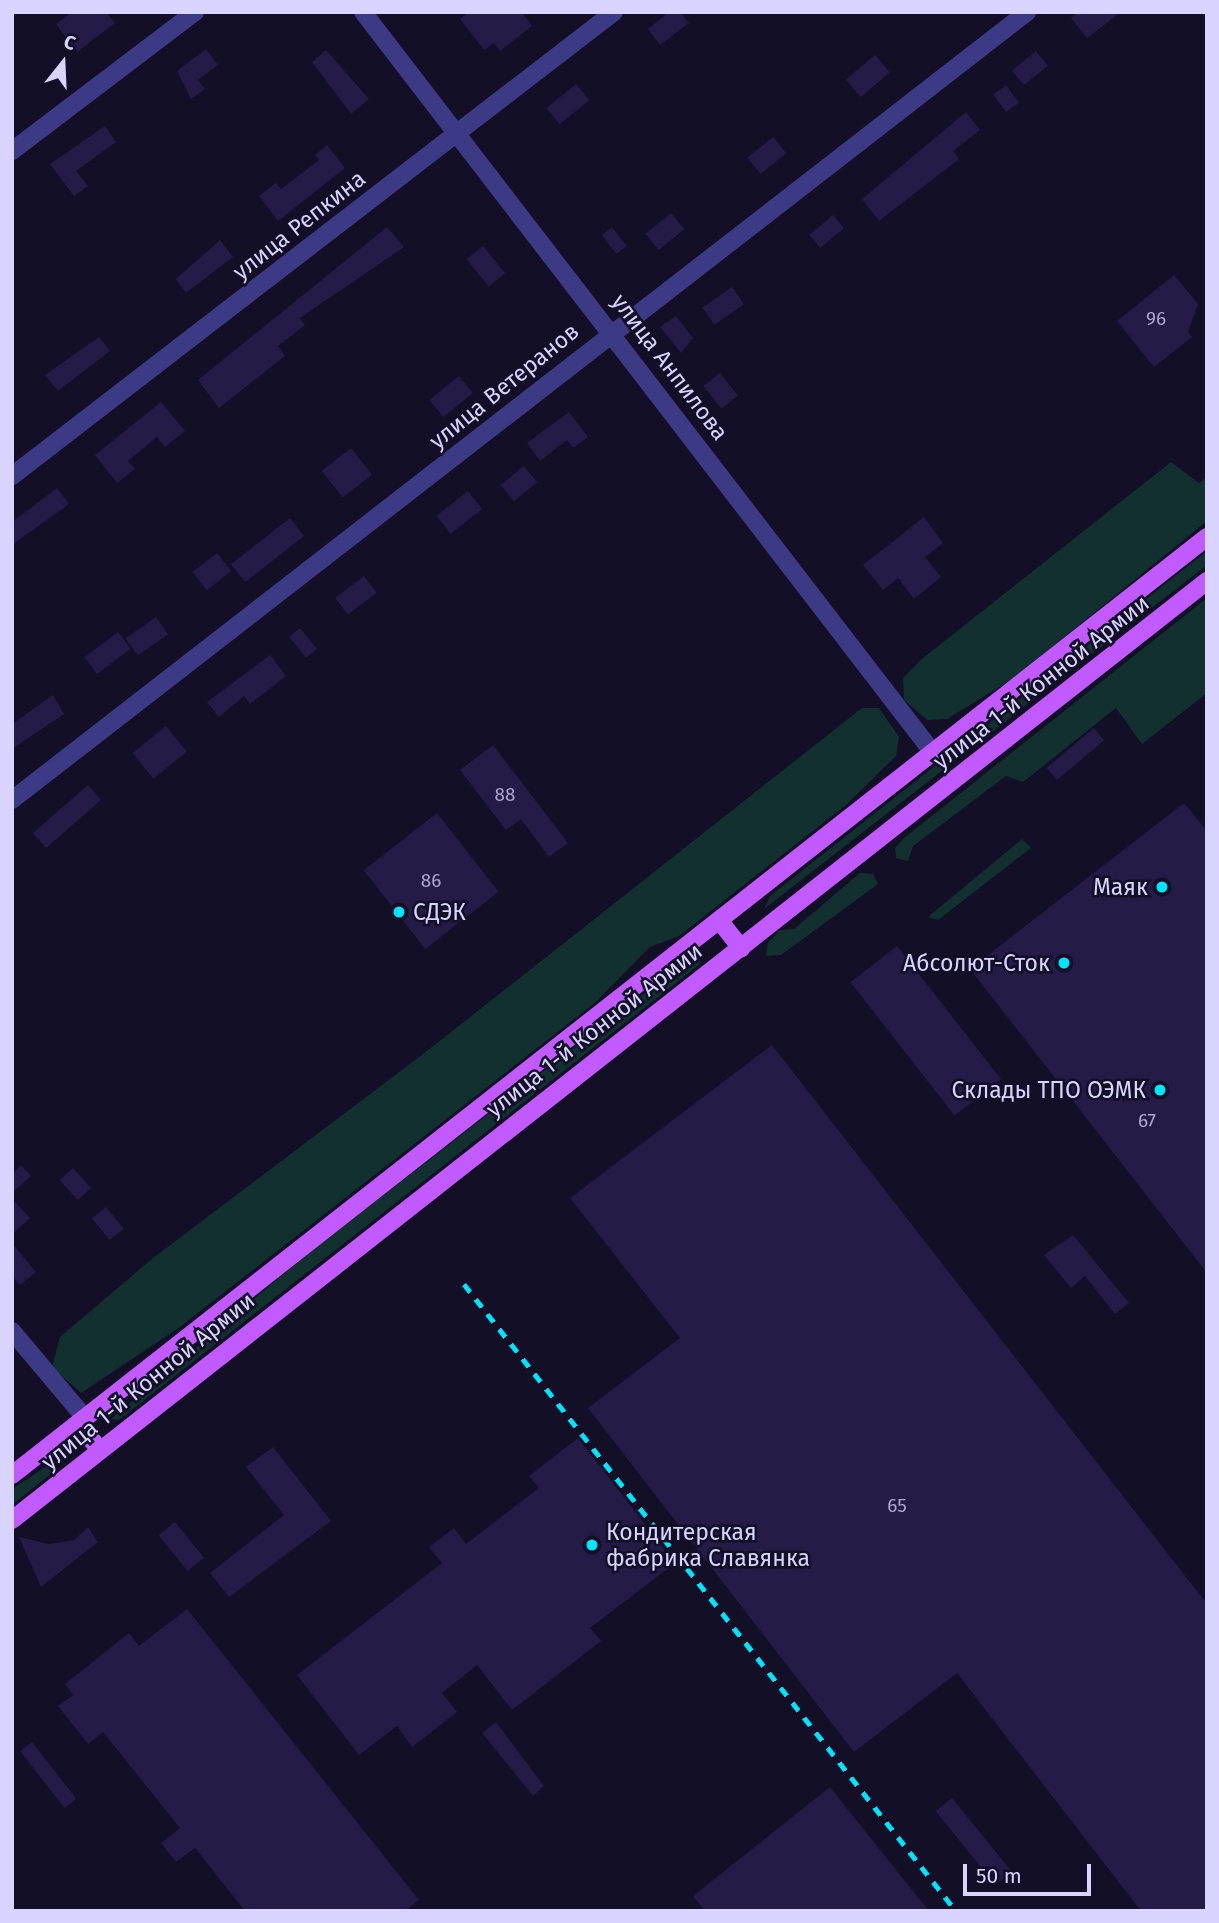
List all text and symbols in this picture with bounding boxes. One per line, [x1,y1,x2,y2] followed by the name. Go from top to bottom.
[28,28,98,98] north arrow
[61,30,78,55] text: С
[227,165,371,285] street label: улица Репкина
[606,288,734,446] street label: улица Анпилова
[1146,308,1166,330] house number: 96
[424,317,584,455] street label: улица Ветеранов
[928,589,1154,775] street label: улица 1-й Конной Армии
[495,784,515,806] house number: 88
[421,870,441,892] house number: 86
[1093,873,1148,901] place label: Маяк
[1154,879,1170,895] marker: Маяк
[413,898,466,926] place label: СДЭК
[391,904,407,920] marker: СДЭК
[481,937,707,1123] street label: улица 1-й Конной Армии
[903,949,1050,977] place label: Абсолют-Сток
[1056,955,1072,971] marker: Абсолют-Сток
[951,1076,1146,1104] place label: Склады ТПО ОЭМК
[1152,1082,1168,1098] marker: Склады ТПО ОЭМК
[1138,1110,1156,1132] house number: 67
[36,1286,260,1476] street label: улица 1-й Конной Армии
[887,1495,907,1517] house number: 65
[606,1518,810,1572] place label: Кондитерская фабрика Славянка
[584,1537,600,1553] marker: Кондитерская фабрика Славянка
[967,1850,1095,1894] scale bar
[976,1863,1022,1889] text: 50 m

